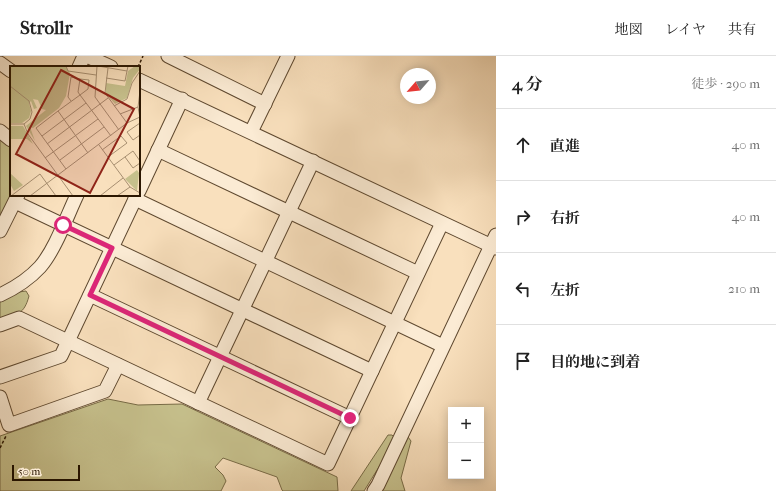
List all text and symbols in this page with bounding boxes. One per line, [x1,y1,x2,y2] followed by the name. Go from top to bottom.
[20,17,73,39] text: Strollr
[615,21,643,38] text: 地図
[665,21,706,38] text: レイヤ
[728,21,756,38] text: 共有
[10,66,140,196] inset map
[400,68,436,104] north arrow
[512,74,543,94] text: 4 分
[692,76,760,91] text: 徒歩 · 290 m
[512,134,534,156] icon: ahead
[550,137,580,155] text: 直進
[732,137,760,152] text: 40 m
[512,206,534,228] icon: right
[550,209,580,227] text: 右折
[732,209,760,224] text: 40 m
[54,216,72,234] route start
[512,278,534,300] icon: left
[550,281,580,299] text: 左折
[728,281,760,296] text: 210 m
[512,350,534,372] icon: arrive
[550,353,640,371] text: 目的地に到着
[448,407,484,479] map controls
[448,407,484,443] button: +
[341,409,359,427] route end
[448,443,484,479] button: −
[12,463,80,482] scale bar
[18,465,40,478] text: 50 m

